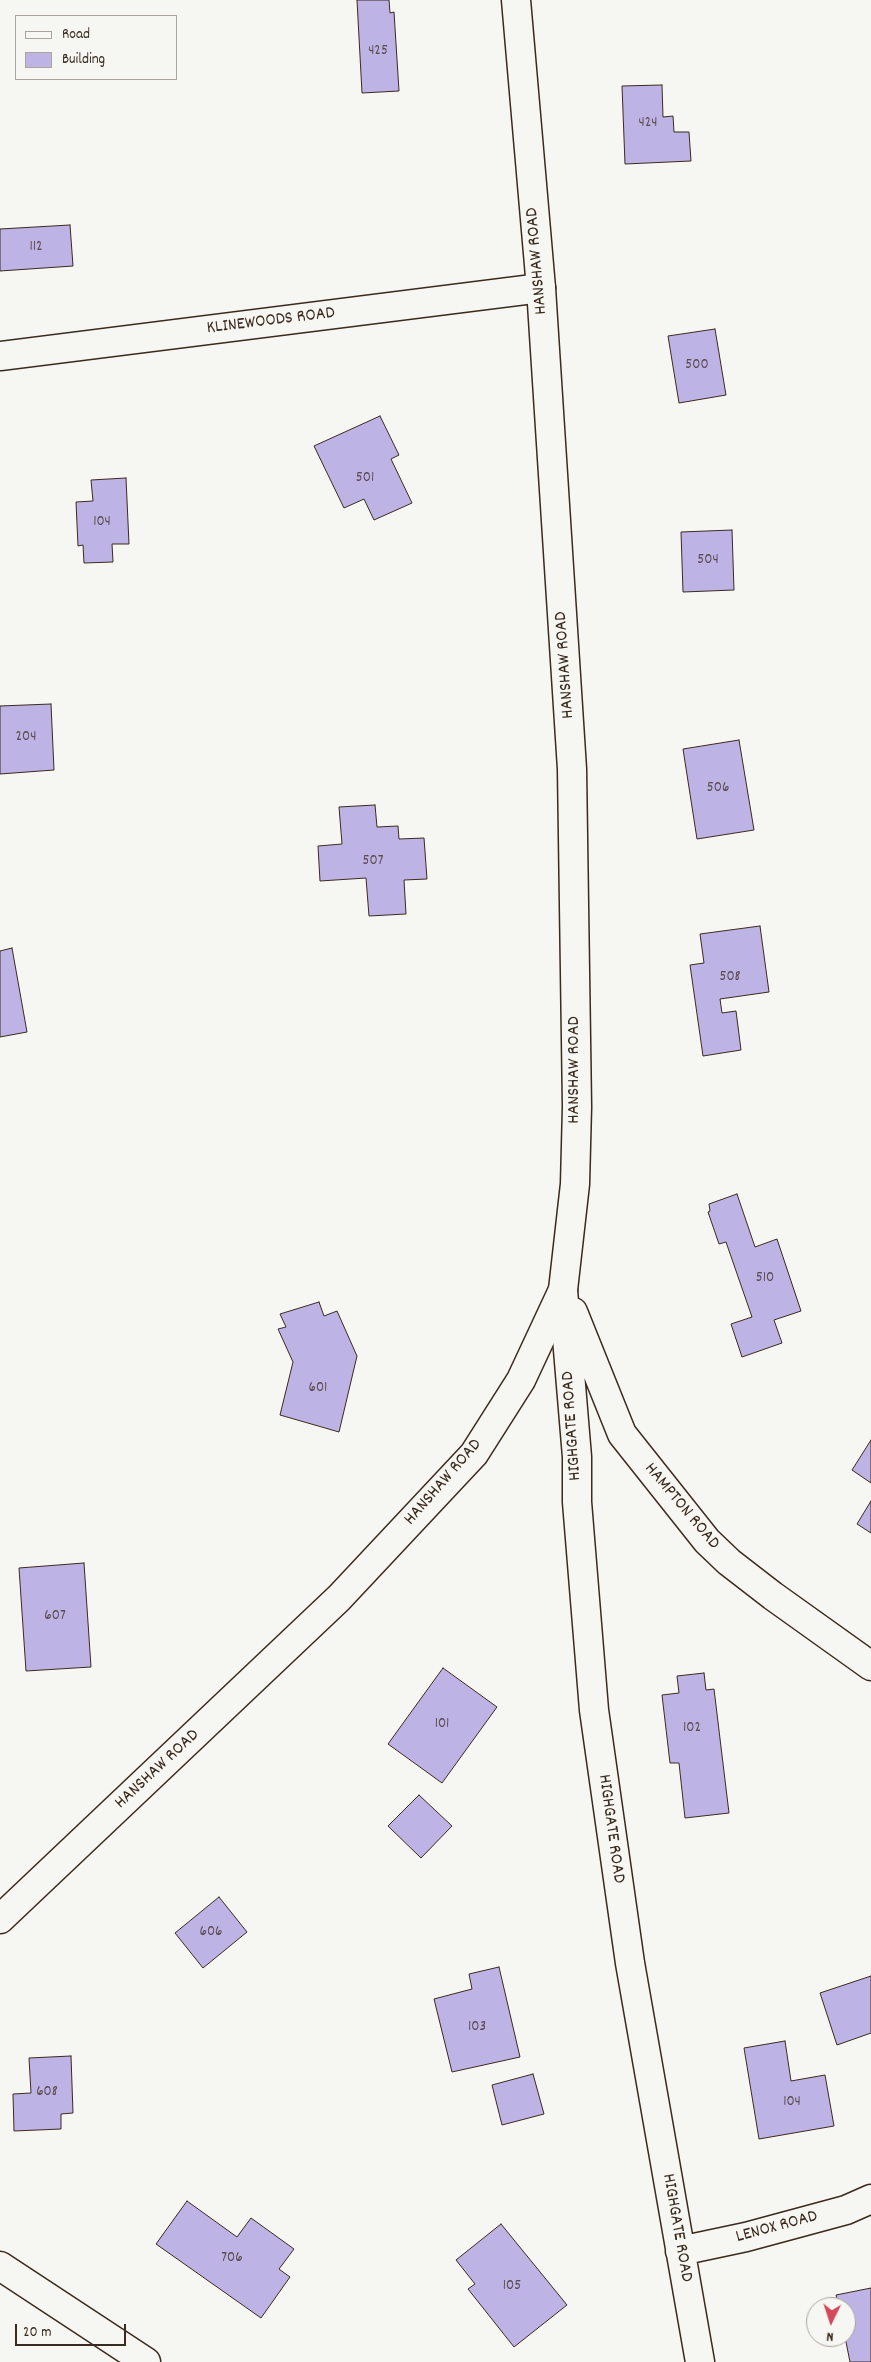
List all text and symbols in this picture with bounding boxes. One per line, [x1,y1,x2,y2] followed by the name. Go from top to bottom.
[15,15,178,80] legend
[62,24,90,46] text: Road
[368,43,388,61] house number: 425
[62,49,105,71] text: Building
[638,115,658,133] house number: 424
[523,206,553,316] street label: HANSHAW ROAD
[29,239,43,257] house number: 112
[206,303,336,341] street label: KLINEWOODS ROAD
[685,357,709,375] house number: 500
[356,470,374,488] house number: 501
[93,514,111,532] house number: 104
[697,552,719,570] house number: 504
[551,611,581,719] street label: HANSHAW ROAD
[16,729,36,747] house number: 204
[707,780,729,798] house number: 506
[363,853,383,871] house number: 507
[719,969,741,987] house number: 508
[565,1016,587,1124] street label: HANSHAW ROAD
[756,1270,774,1288] house number: 510
[558,1371,588,1481] street label: HIGHGATE ROAD
[309,1380,327,1398] house number: 601
[401,1435,487,1531] street label: HANSHAW ROAD
[638,1459,724,1555] street label: HAMPTON ROAD
[44,1608,66,1626] house number: 607
[435,1716,449,1734] house number: 101
[683,1720,701,1738] house number: 102
[111,1725,205,1815] street label: HANSHAW ROAD
[592,1773,628,1885] street label: HIGHGATE ROAD
[200,1924,222,1942] house number: 606
[468,2019,486,2037] house number: 103
[36,2084,58,2102] house number: 608
[783,2094,801,2112] house number: 104
[656,2172,696,2284] street label: HIGHGATE ROAD
[734,2207,820,2249] street label: LENOX ROAD
[221,2250,243,2268] house number: 706
[503,2278,521,2296] house number: 105
[806,2297,856,2347] north arrow
[18,2314,129,2346] scale bar
[23,2322,51,2344] text: 20 m
[826,2326,834,2346] text: N

